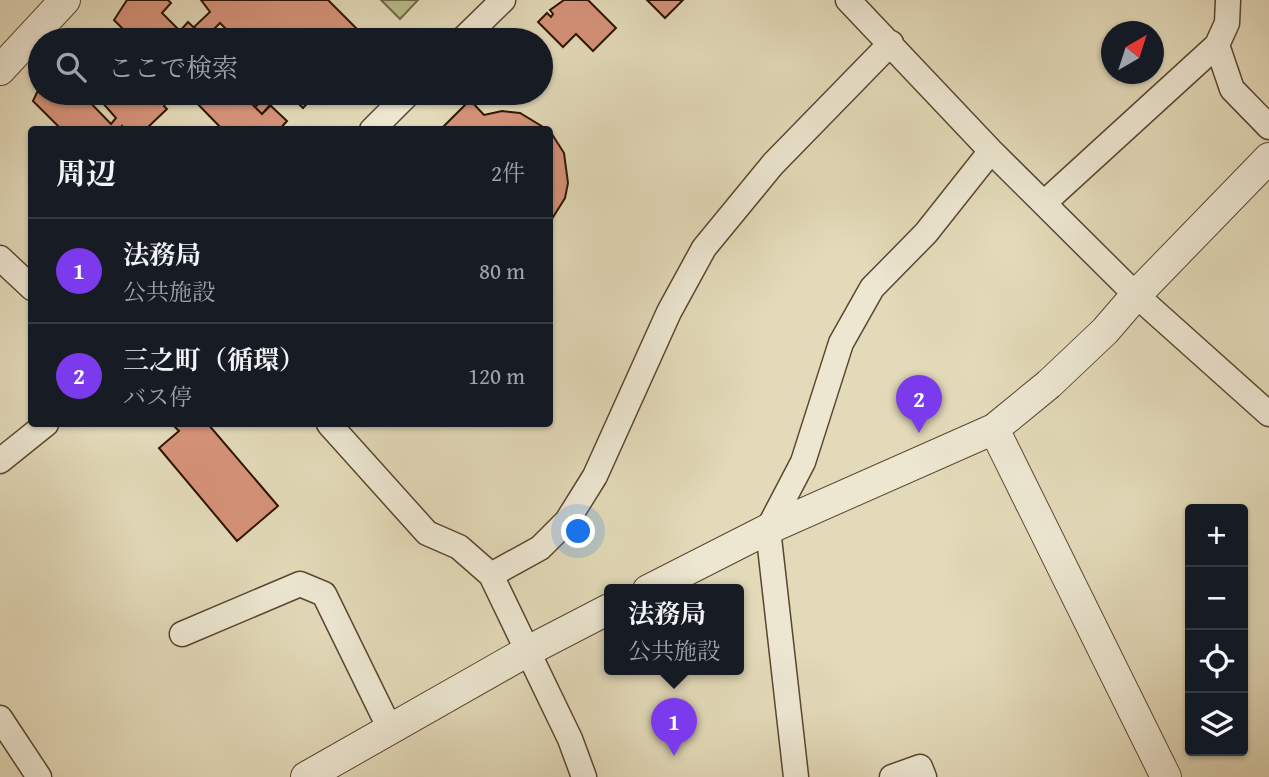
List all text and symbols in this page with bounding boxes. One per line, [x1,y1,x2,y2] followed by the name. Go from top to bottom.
[1101,21,1164,84] north arrow
[28,28,553,105] search box
[52,48,90,86] icon: search
[108,48,238,87] text: ここで検索
[56,151,116,195] text: 周辺
[491,156,525,189] text: 2件
[123,235,201,274] text: 法務局
[73,254,85,287] text: 1
[479,254,525,287] text: 80 m
[123,275,215,308] text: 公共施設
[123,340,305,379] text: 三之町（循環）
[73,359,85,392] text: 2
[468,359,525,392] text: 120 m
[896,375,942,433] pin: 2
[123,380,192,413] text: バス停
[1185,504,1248,756] map controls
[1185,504,1248,567] button: +
[561,514,595,548] your location
[1185,567,1248,630] button: −
[604,584,744,675] popup
[628,594,706,633] text: 法務局
[1185,630,1248,693] button: locate
[628,634,720,667] text: 公共施設
[1185,693,1248,756] button: layers
[651,698,697,756] pin: 1

